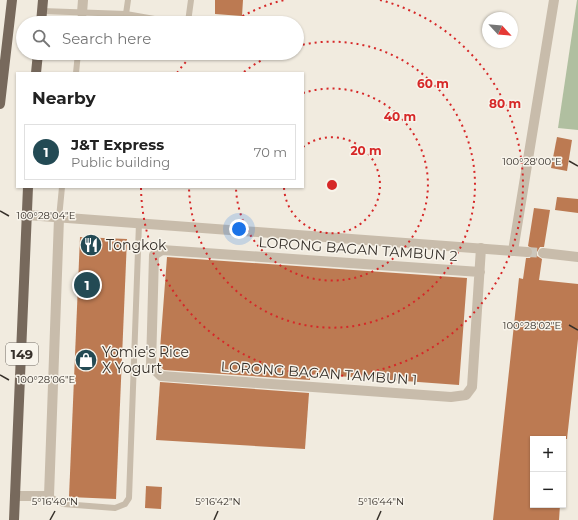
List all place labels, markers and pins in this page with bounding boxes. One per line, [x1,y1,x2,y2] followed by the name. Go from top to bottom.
[325,178,339,192] centre of rings
[78,232,104,258] restaurant icon: Tongkok
[106,236,167,254] place label: Tongkok
[74,270,100,300] pin: 1
[102,343,189,377] place label: Yomie's Rice X Yogurt
[73,347,99,373] shop icon: Yomie's Rice X Yogurt

